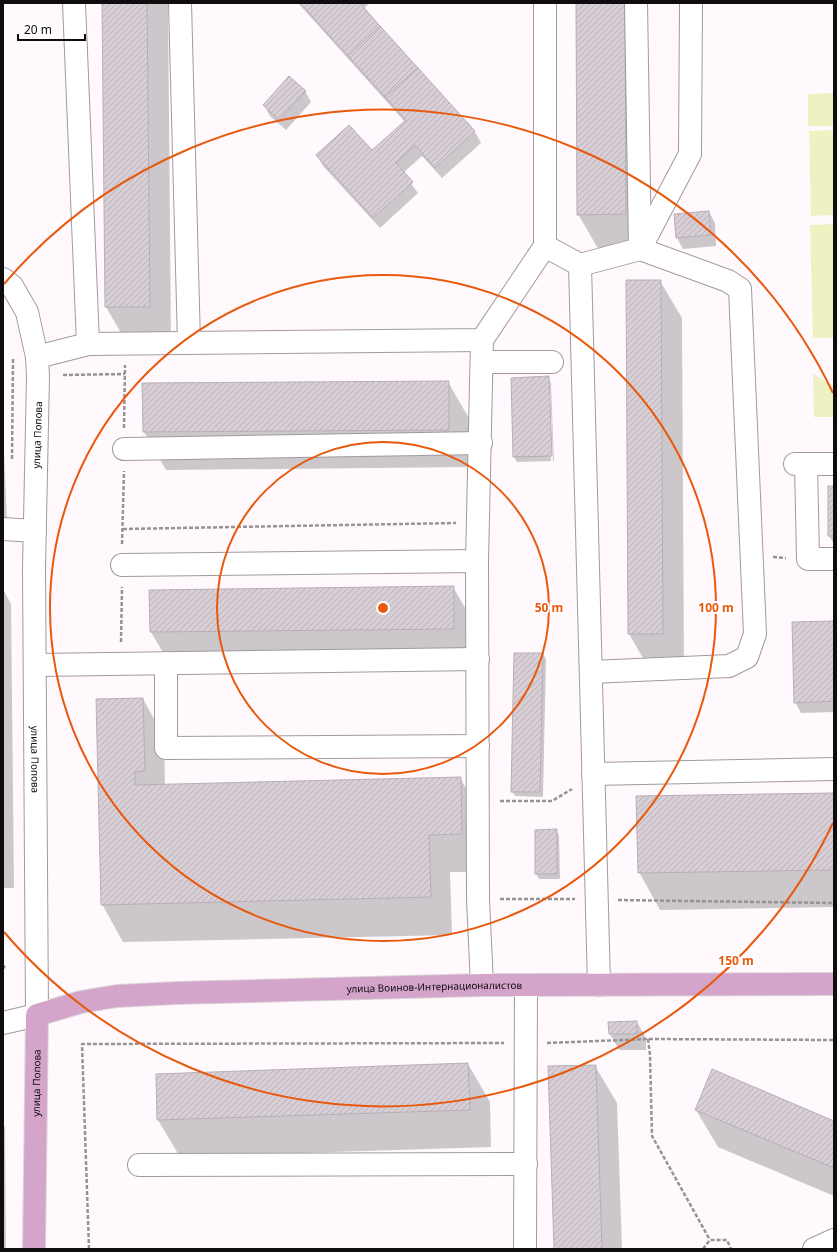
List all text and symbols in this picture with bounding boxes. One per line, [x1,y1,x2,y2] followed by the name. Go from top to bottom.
[18,16,85,42] scale bar
[24,21,52,38] text: 20 m
[29,401,45,469] street label: улица Попова
[535,599,563,616] text: 50 m
[698,599,734,616] text: 100 m
[376,601,390,615] centre of rings
[28,726,43,793] street label: улица Попова
[718,952,754,969] text: 150 m
[347,978,522,996] street label: улица Воинов-Интернационалистов
[29,1049,44,1117] street label: улица Попова

